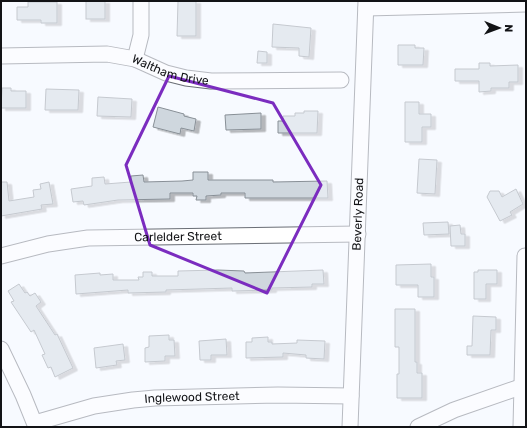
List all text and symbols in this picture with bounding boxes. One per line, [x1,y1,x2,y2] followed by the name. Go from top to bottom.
[479,8,519,48] north arrow
[502,24,515,32] text: N
[130,52,210,88] street label: Waltham Drive
[350,177,366,251] street label: Beverly Road
[134,229,222,244] street label: Carlelder Street
[144,389,240,406] street label: Inglewood Street

